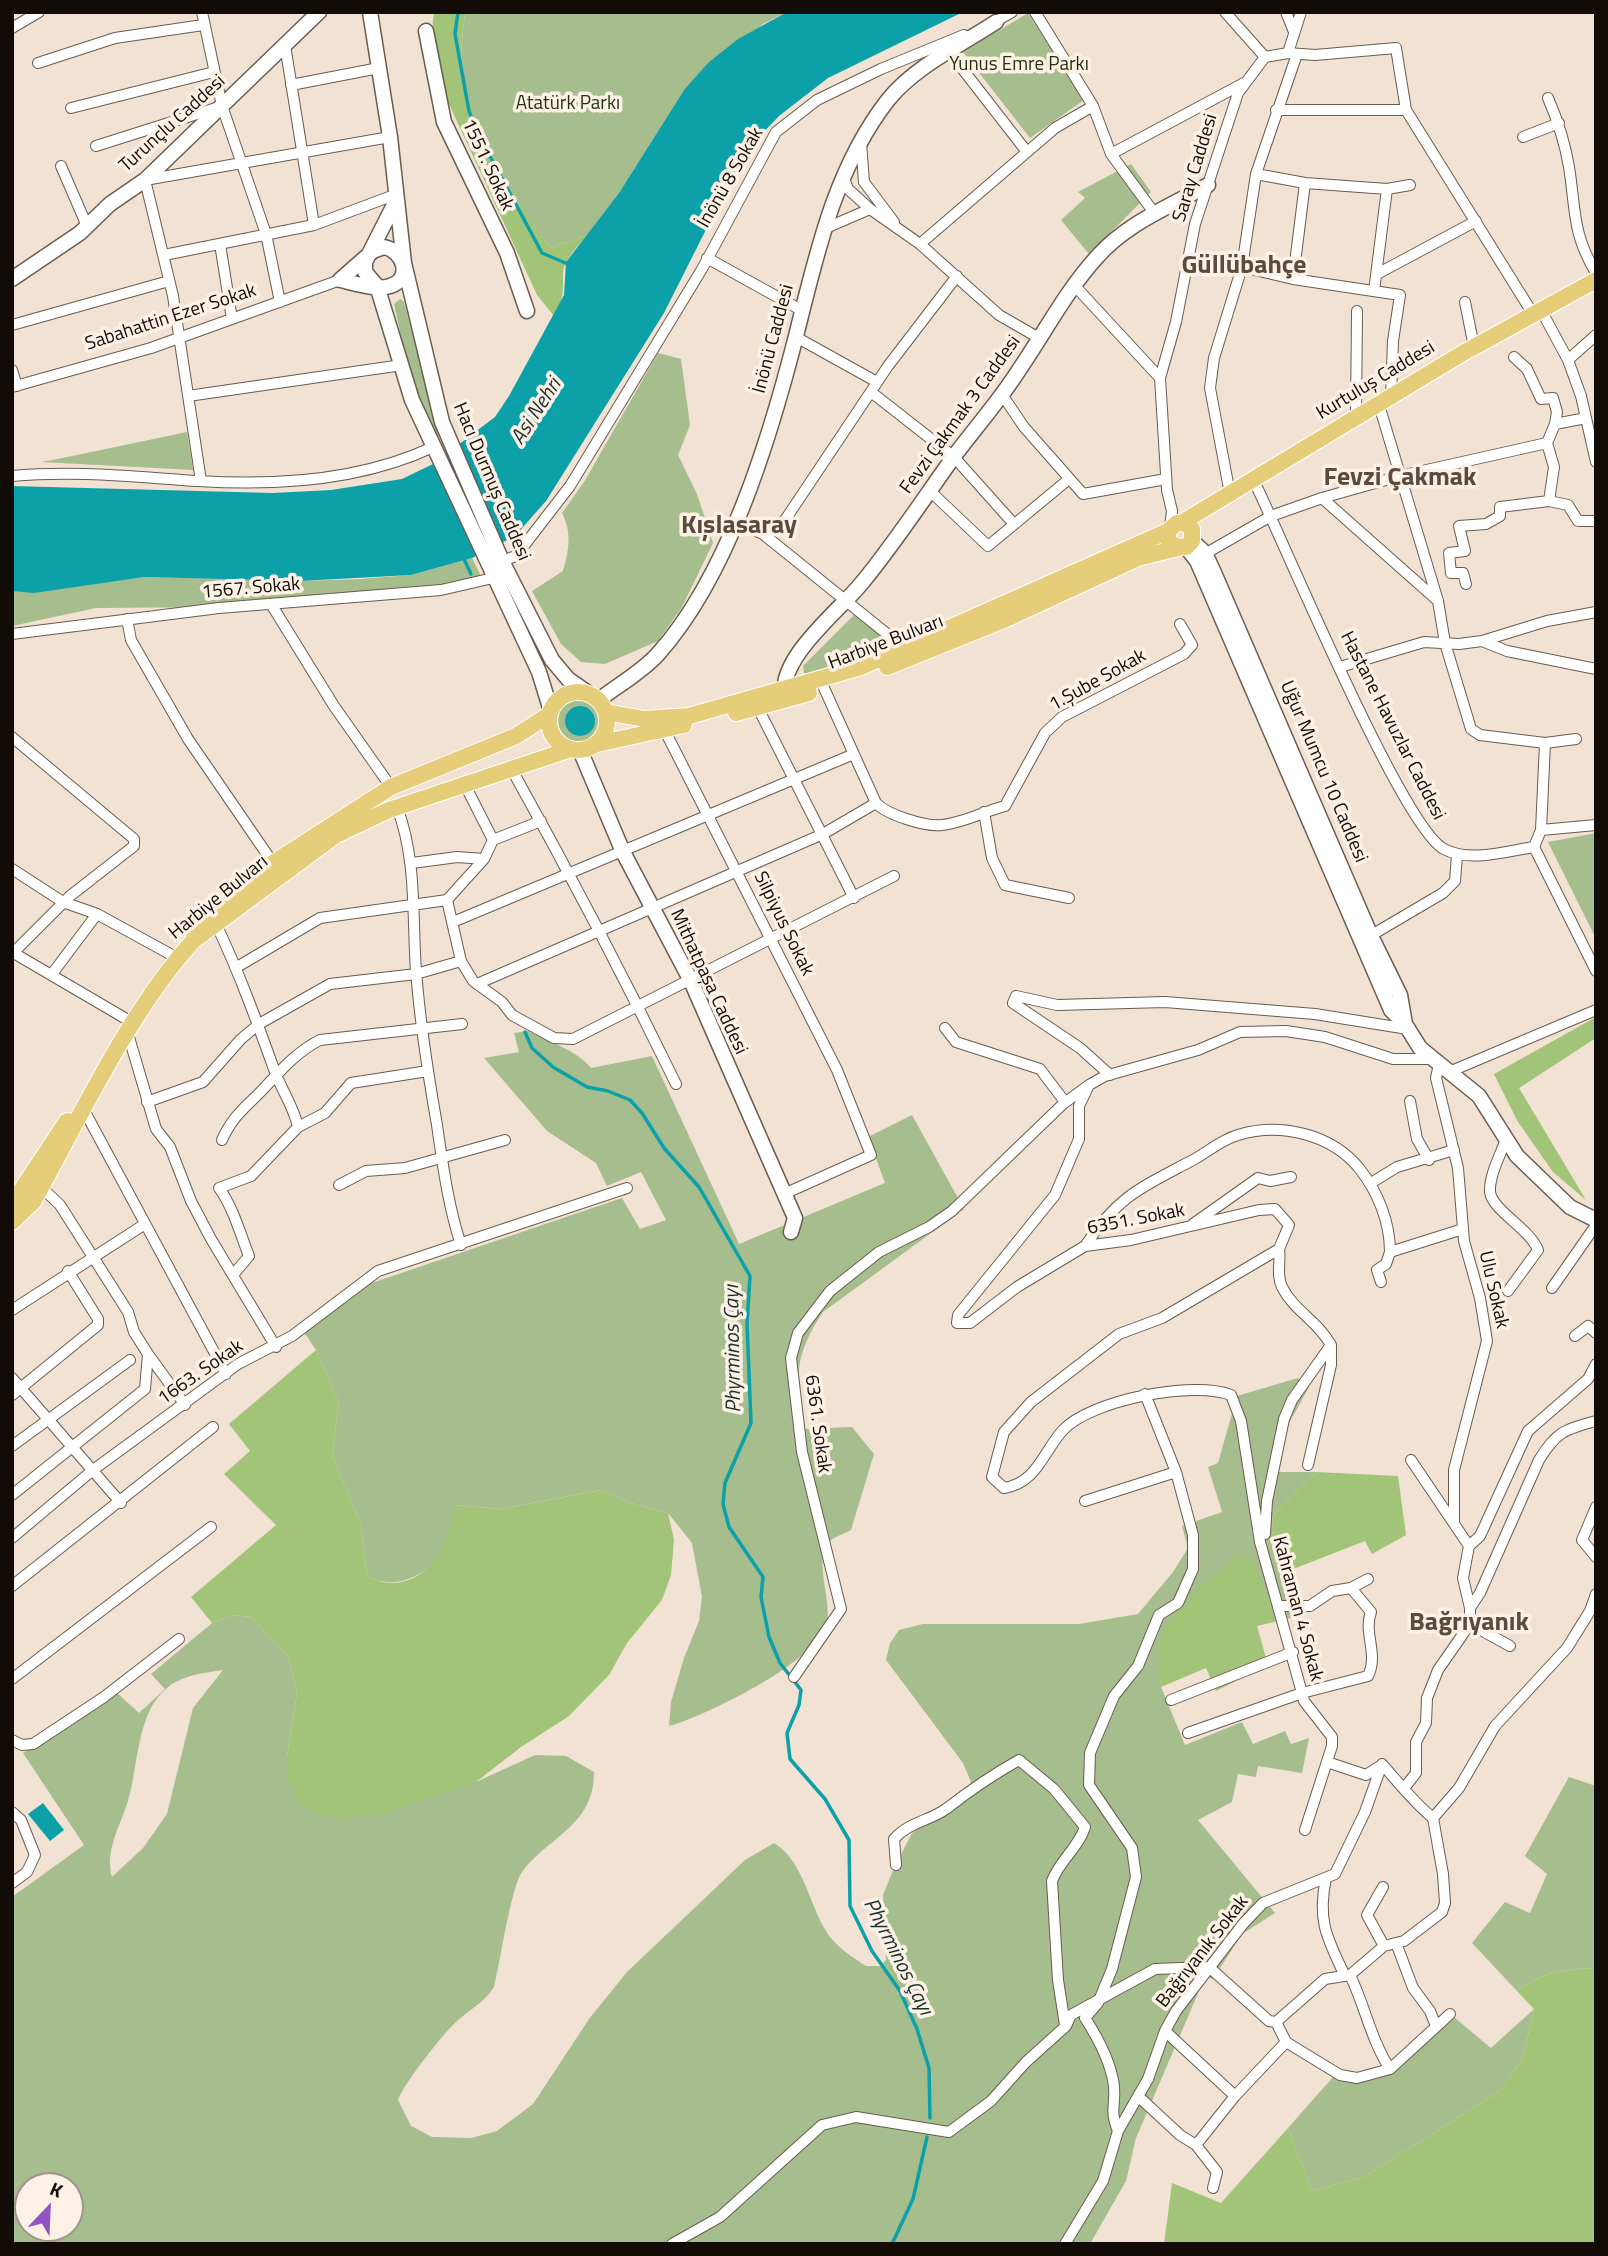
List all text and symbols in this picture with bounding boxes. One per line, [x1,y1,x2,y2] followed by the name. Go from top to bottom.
[949,54,1089,76] park label: Yunus Emre Parkı
[115,70,231,178] street label: Turunçlu Caddesi
[516,93,620,115] park label: Atatürk Parkı
[1169,111,1223,225] street label: Saray Caddesi
[456,115,518,215] street label: 1551. Sokak
[693,124,769,232] street label: İnönü 8 Sokak
[1181,251,1307,283] district label: Güllübahçe
[83,280,259,356] street label: Sabahattin Ezer Sokak
[749,282,799,396] street label: İnönü Caddesi
[896,331,1026,499] street label: Fevzi Çakmak 3 Caddesi
[1313,337,1439,425] street label: Kurtuluş Caddesi
[506,374,568,450] water label: Asi Nehri
[447,400,535,564] street label: Hacı Durmuş Caddesi
[1324,463,1476,495] district label: Fevzi Çakmak
[681,511,797,543] district label: Kışlasaray
[201,573,301,605] street label: 1567. Sokak
[825,611,947,675] street label: Harbiye Bulvarı
[1334,628,1450,824] street label: Hastane Havuzlar Caddesi
[1046,645,1150,717] street label: 1.Şube Sokak
[1274,678,1372,866] street label: Uğur Mumcu 10 Caddesi
[165,851,273,945] street label: Harbiye Bulvarı
[748,868,818,980] street label: Silpiyus Sokak
[664,906,752,1058] street label: Mithatpaşa Caddesi
[1085,1199,1187,1241] street label: 6351. Sokak
[1473,1249,1513,1331] street label: Ulu Sokak
[720,1285,748,1413] water label: Phyrminos Çayı
[154,1335,248,1411] street label: 1663. Sokak
[799,1373,835,1475] street label: 6361. Sokak
[1267,1534,1327,1684] street label: Kahraman 4 Sokak
[1409,1608,1529,1640] district label: Bağrıyanık
[1152,1891,1254,2013] street label: Bağrıyanık Sokak
[857,1894,937,2020] water label: Phyrminos Çayı
[14,2172,84,2242] north arrow
[46,2173,67,2205] text: K

